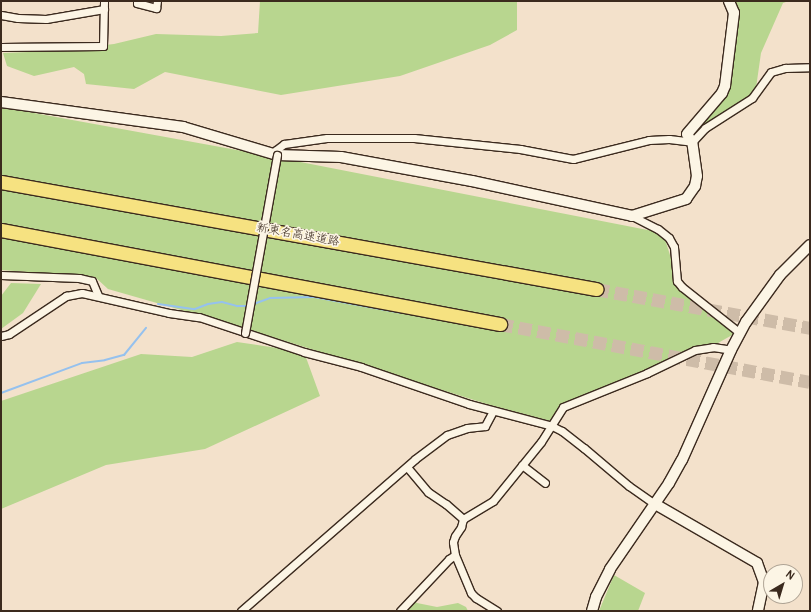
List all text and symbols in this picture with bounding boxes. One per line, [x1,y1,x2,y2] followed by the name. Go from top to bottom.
[255,221,341,249] street label: 新東名高速道路
[763,564,803,604] north arrow
[783,568,797,582] text: N

